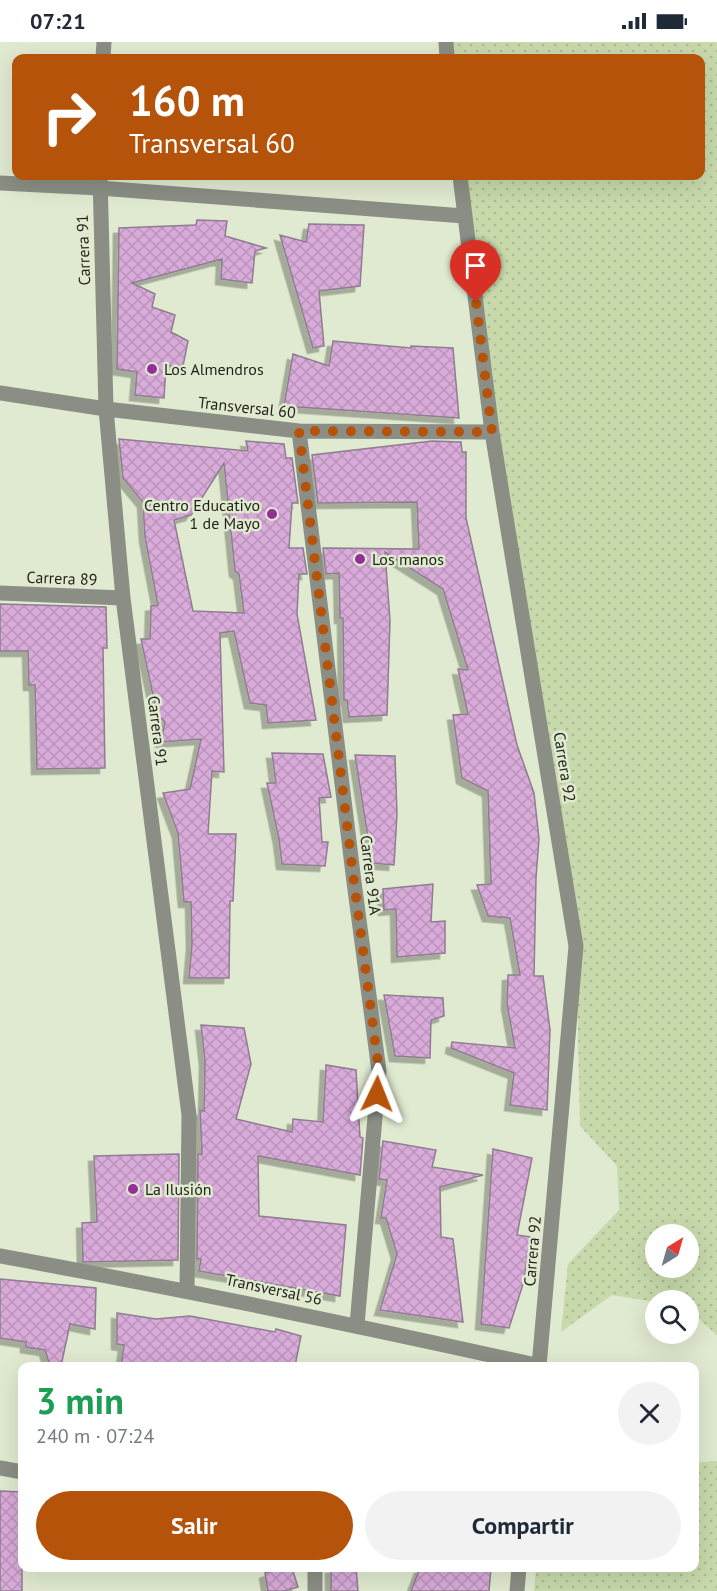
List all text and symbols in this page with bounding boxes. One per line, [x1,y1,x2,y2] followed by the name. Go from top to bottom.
[30,7,86,35] text: 07:21
[129,73,245,128] text: 160 m
[30,78,108,156] icon: right
[129,126,295,160] text: Transversal 60
[72,214,94,286] street label: Carrera 91
[450,240,501,302] pin
[459,249,492,282] icon: arrive
[164,359,264,379] place label: Los Almendros
[145,362,159,376] marker: Los Almendros
[197,392,297,422] street label: Transversal 60
[144,495,260,533] place label: Centro Educativo 1 de Mayo
[265,507,279,521] marker: Centro Educativo 1 de Mayo
[372,549,444,569] place label: Los manos
[353,552,367,566] marker: Los manos
[26,567,98,589] street label: Carrera 89
[144,695,172,767] street label: Carrera 91
[550,730,580,804] street label: Carrera 92
[356,834,386,917] street label: Carrera 91A
[345,1062,409,1126] position arrow
[145,1179,211,1199] place label: La Ilusión
[126,1182,140,1196] marker: La Ilusión
[519,1215,545,1287] street label: Carrera 92
[645,1224,699,1278] north arrow
[645,1224,699,1344] map controls
[224,1269,324,1309] street label: Transversal 56
[645,1290,699,1344] button: search
[36,1377,124,1424] text: 3 min
[618,1382,681,1445] button: close
[36,1423,154,1449] text: 240 m · 07:24
[36,1491,353,1560] button: Salir
[365,1491,681,1560] button: Compartir

